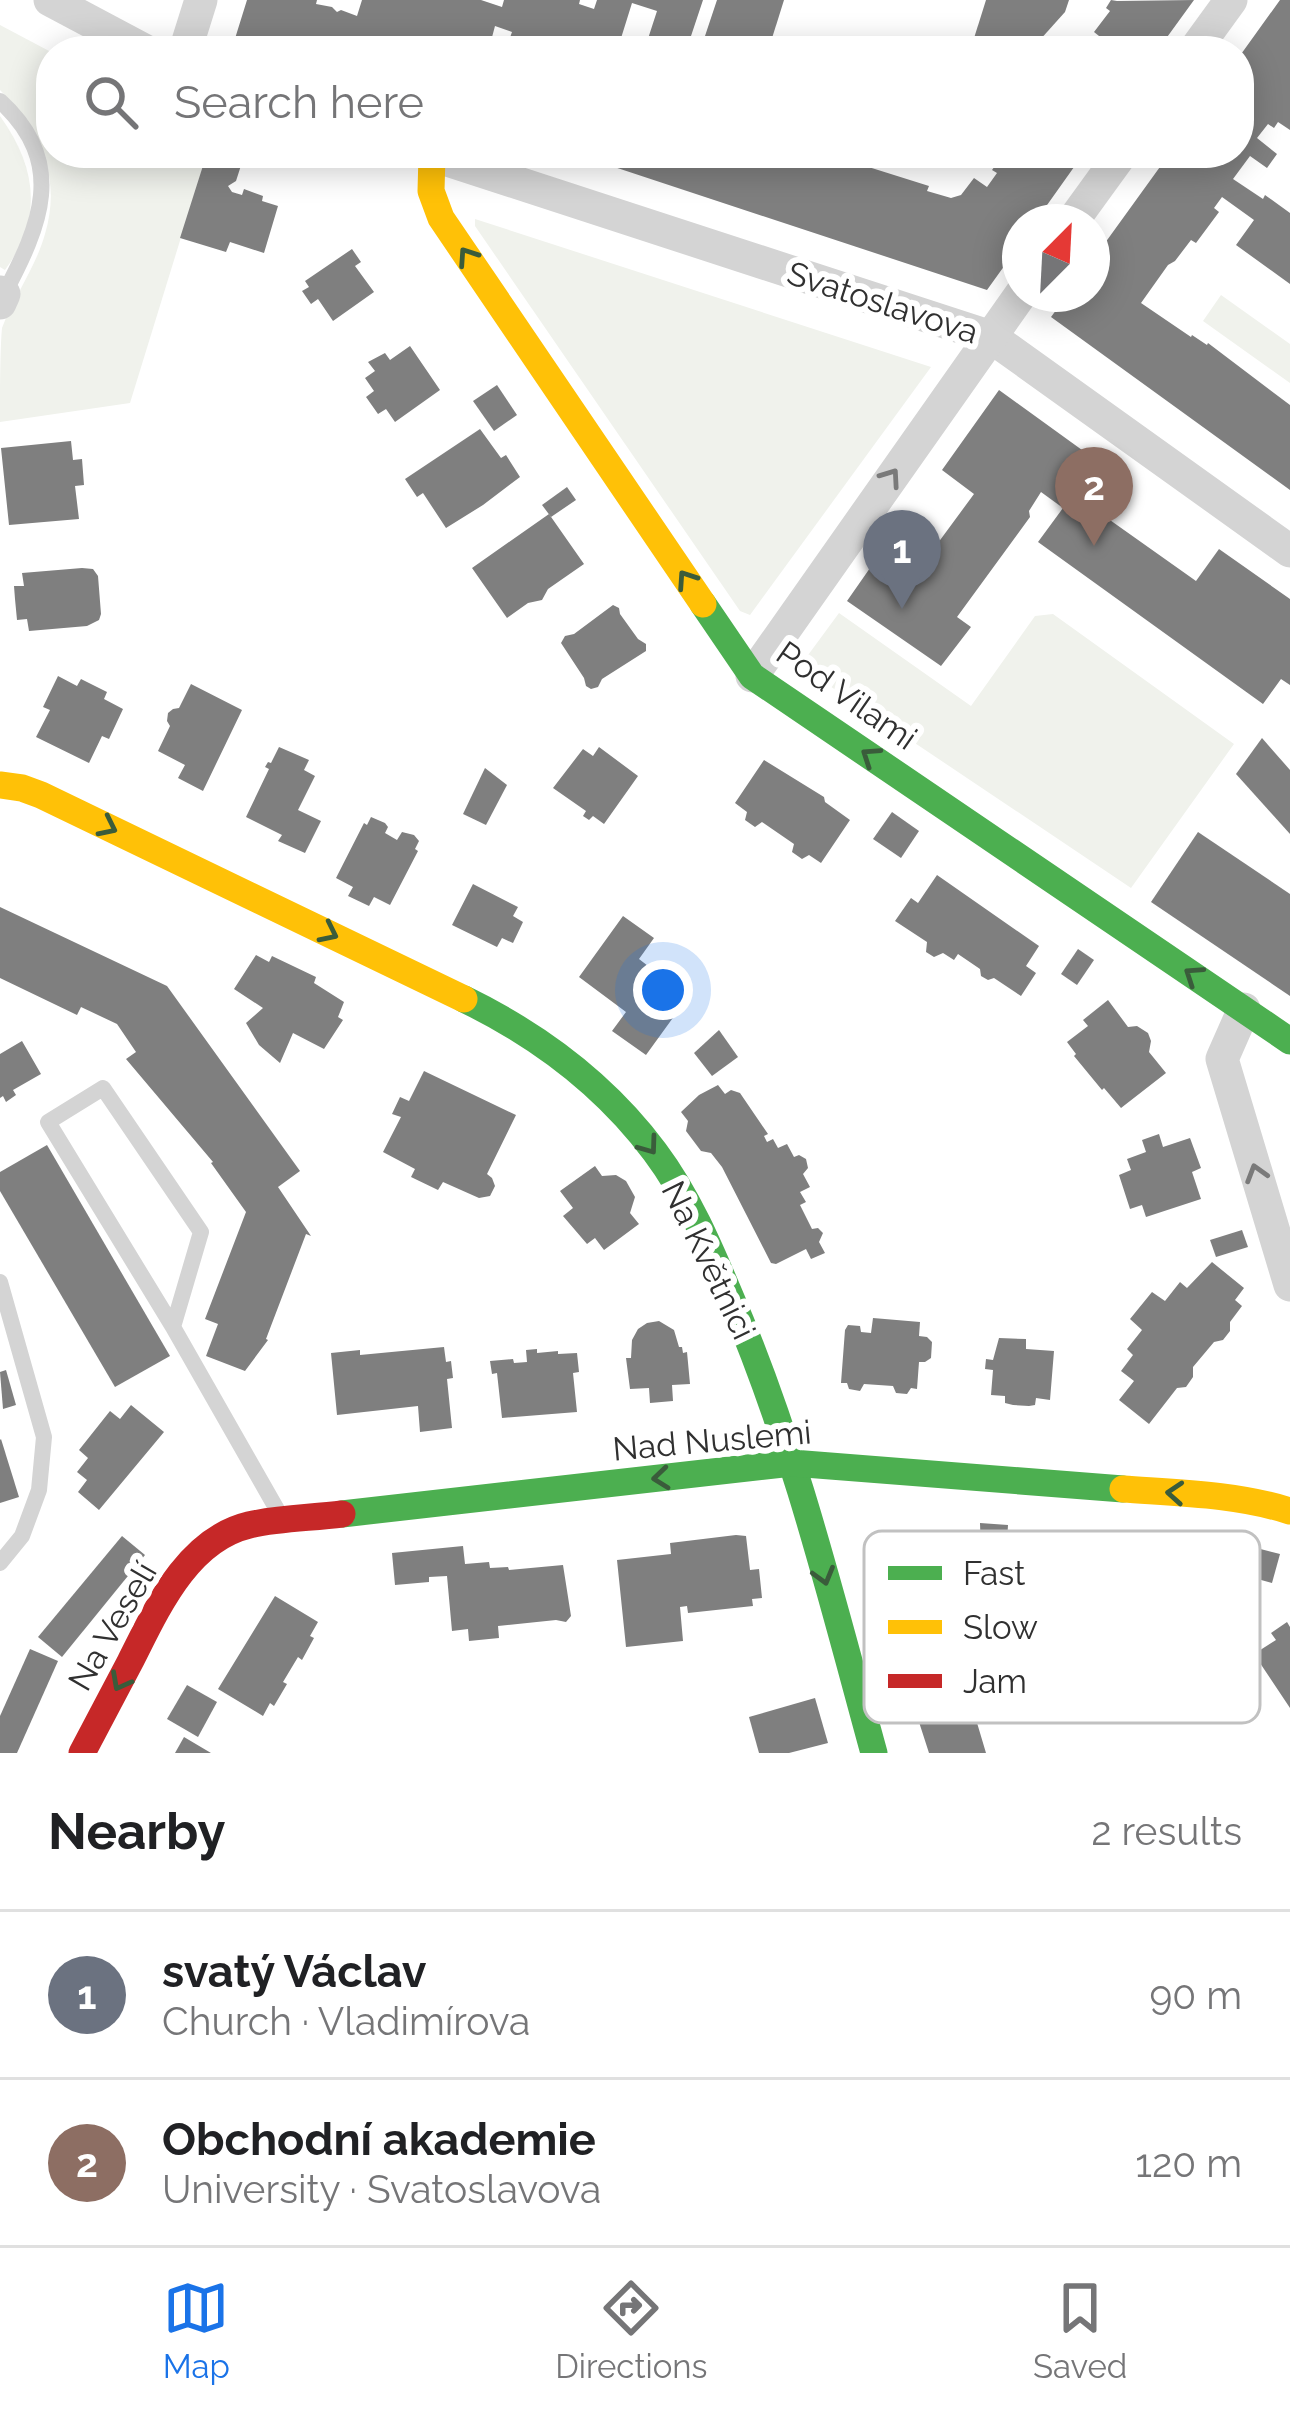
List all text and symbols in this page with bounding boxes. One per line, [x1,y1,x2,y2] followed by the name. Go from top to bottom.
[36,36,1254,168] search box
[78,69,144,135] icon: search
[174,76,424,129] text: Search here
[1002,204,1110,312] north arrow
[459,248,481,270] one-way arrow
[782,253,983,352] street label: Svatoslavova
[1055,447,1133,546] pin: 2
[877,468,899,490] one-way arrow
[863,510,941,609] pin: 1
[678,571,700,593] one-way arrow
[769,633,924,758] street label: Pod Vilami
[862,749,884,771] one-way arrow
[96,813,117,836] one-way arrow
[317,919,338,942] one-way arrow
[633,960,693,1020] your location
[1185,967,1207,989] one-way arrow
[634,1133,656,1154] one-way arrow
[1245,1163,1270,1184] one-way arrow
[654,1175,764,1346] street label: Na Květnici
[611,1412,813,1469] street label: Nad Nuslemi
[651,1465,670,1490] one-way arrow
[1165,1481,1184,1506] one-way arrow
[864,1531,1260,1723] legend
[60,1554,165,1697] street label: Na Veselí
[963,1554,1025,1593] text: Fast
[810,1565,835,1586] one-way arrow
[963,1608,1038,1647] text: Slow
[963,1662,1027,1701] text: Jam
[111,1669,134,1691] one-way arrow
[48,1801,225,1861] text: Nearby
[1091,1808,1242,1854] text: 2 results
[162,1945,427,1998] text: svatý Václav
[77,1972,97,2018] text: 1
[1149,1972,1242,2018] text: 90 m
[162,1998,530,2044] text: Church · Vladimírova
[162,2113,596,2166] text: Obchodní akademie
[76,2140,98,2186] text: 2
[1135,2140,1242,2186] text: 120 m
[162,2166,601,2212] text: University · Svatoslavova
[163,2275,230,2386] tab: Map
[555,2275,708,2386] tab: Directions
[1033,2275,1127,2386] tab: Saved

